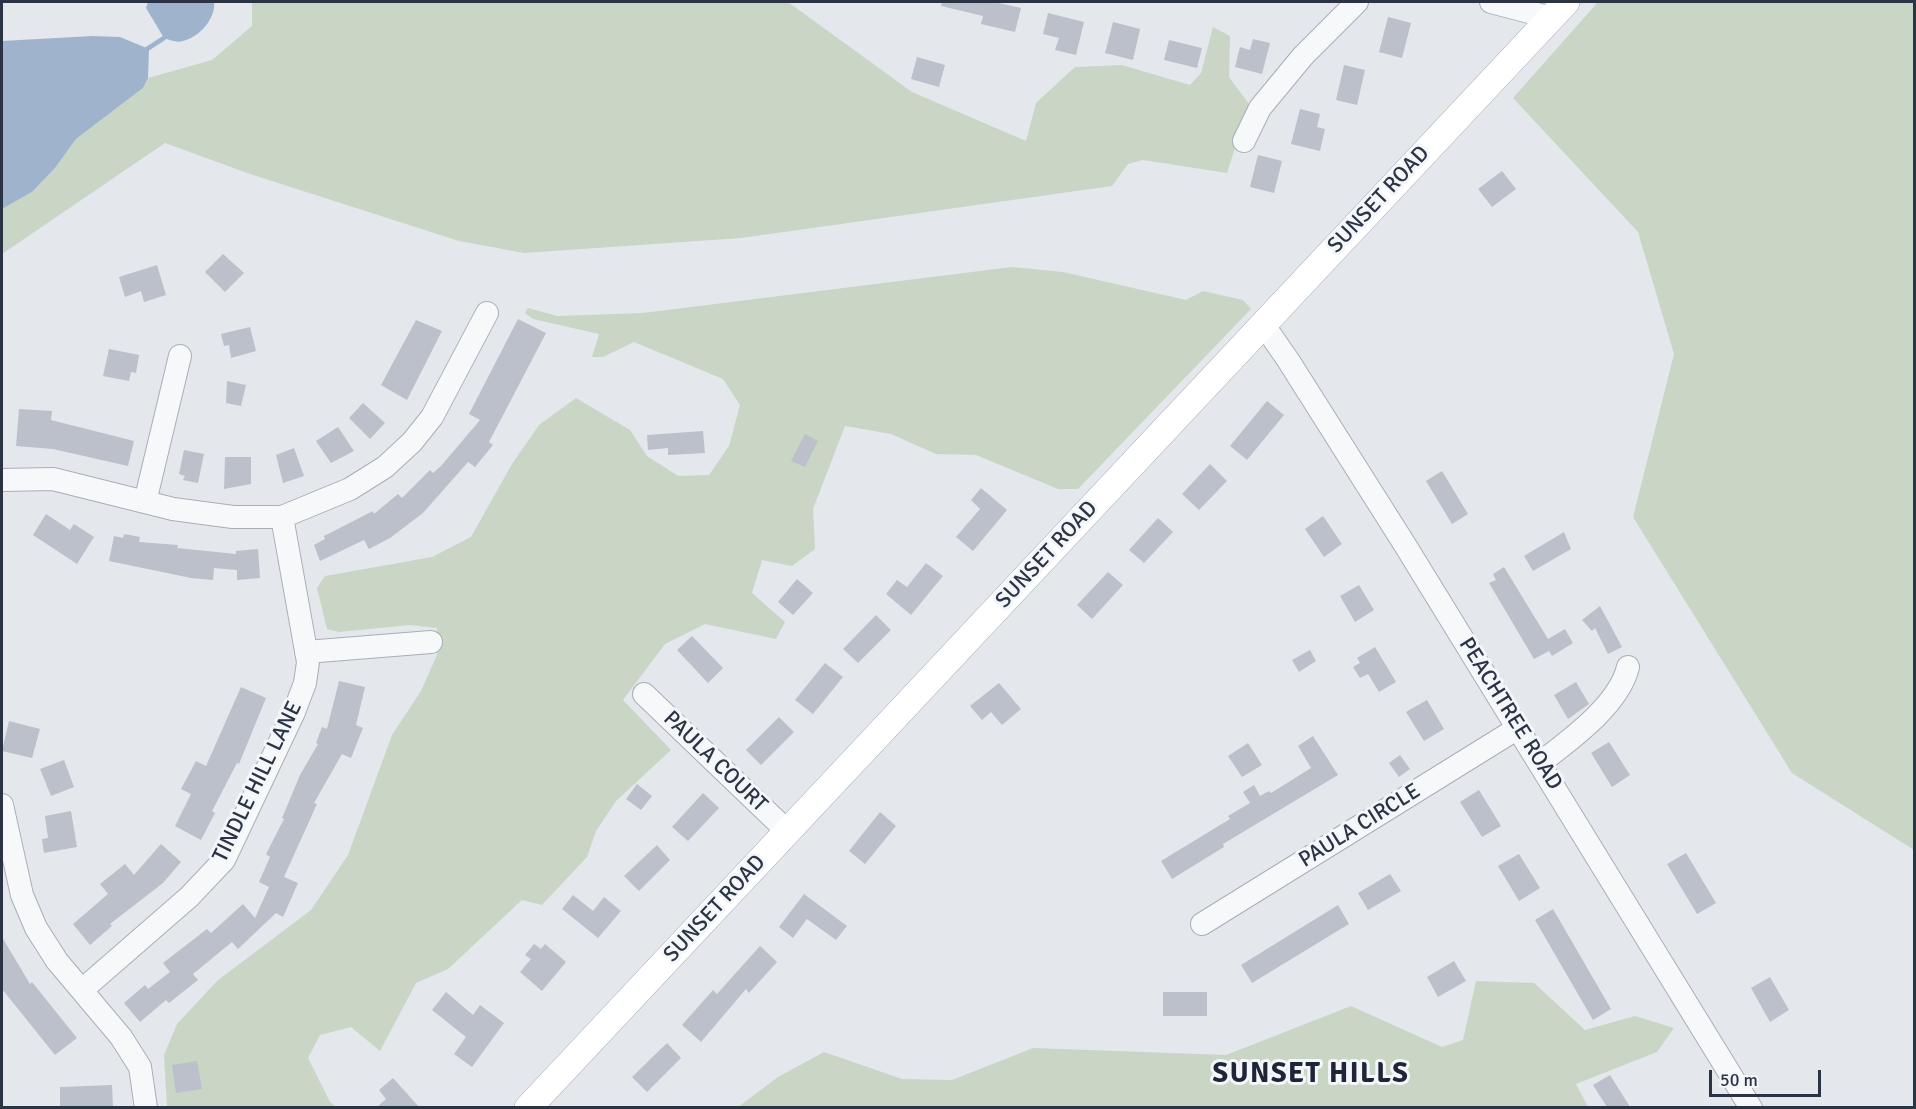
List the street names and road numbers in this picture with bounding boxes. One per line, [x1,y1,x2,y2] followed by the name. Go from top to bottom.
[1323,141,1435,259] street label: SUNSET ROAD
[991,496,1103,614] street label: SUNSET ROAD
[1452,633,1568,795] street label: PEACHTREE ROAD
[208,697,308,867] street label: TINDLE HILL LANE
[657,706,773,818] street label: PAULA COURT
[1294,778,1426,874] street label: PAULA CIRCLE
[659,850,771,968] street label: SUNSET ROAD

